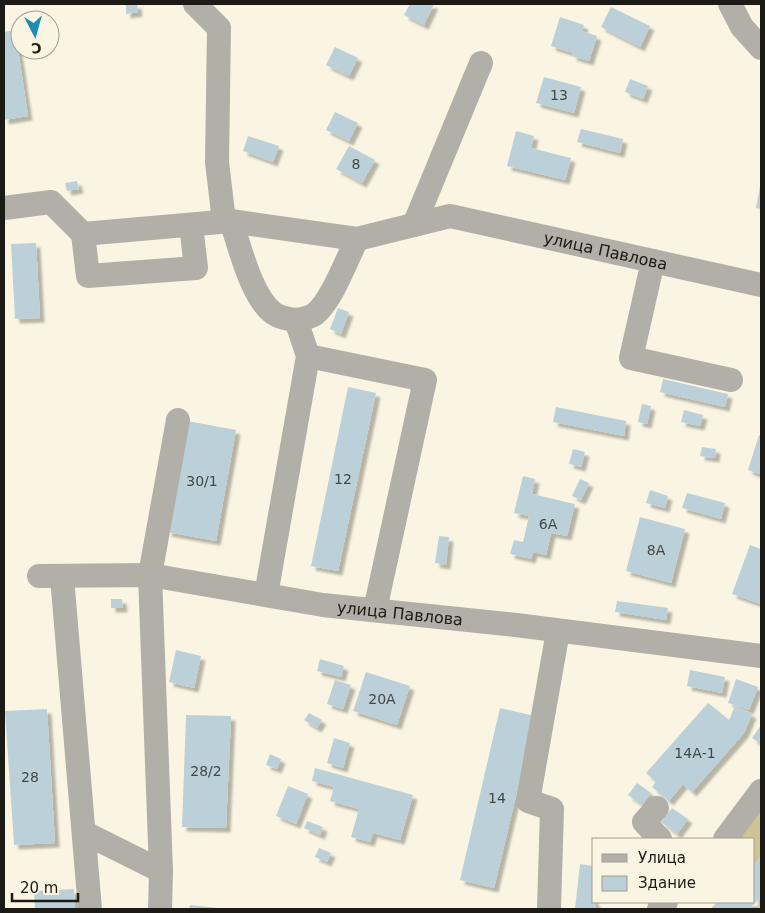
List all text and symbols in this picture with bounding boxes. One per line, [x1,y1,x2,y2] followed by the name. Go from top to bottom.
[10,10,60,60] north arrow
[30,39,42,56] text: С
[550,87,568,103] house number: 13
[352,156,360,172] house number: 8
[542,228,669,274] street label: улица Павлова
[334,471,352,487] house number: 12
[186,473,218,489] house number: 30/1
[539,516,558,532] house number: 6А
[647,542,666,558] house number: 8А
[336,597,464,629] street label: улица Павлова
[368,691,396,707] house number: 20А
[674,745,716,761] house number: 14А-1
[190,763,222,779] house number: 28/2
[21,769,39,785] house number: 28
[488,790,506,806] house number: 14
[592,838,755,903] legend
[638,849,686,867] text: Улица
[12,870,79,902] scale bar
[638,874,696,892] text: Здание
[20,879,58,897] text: 20 m

